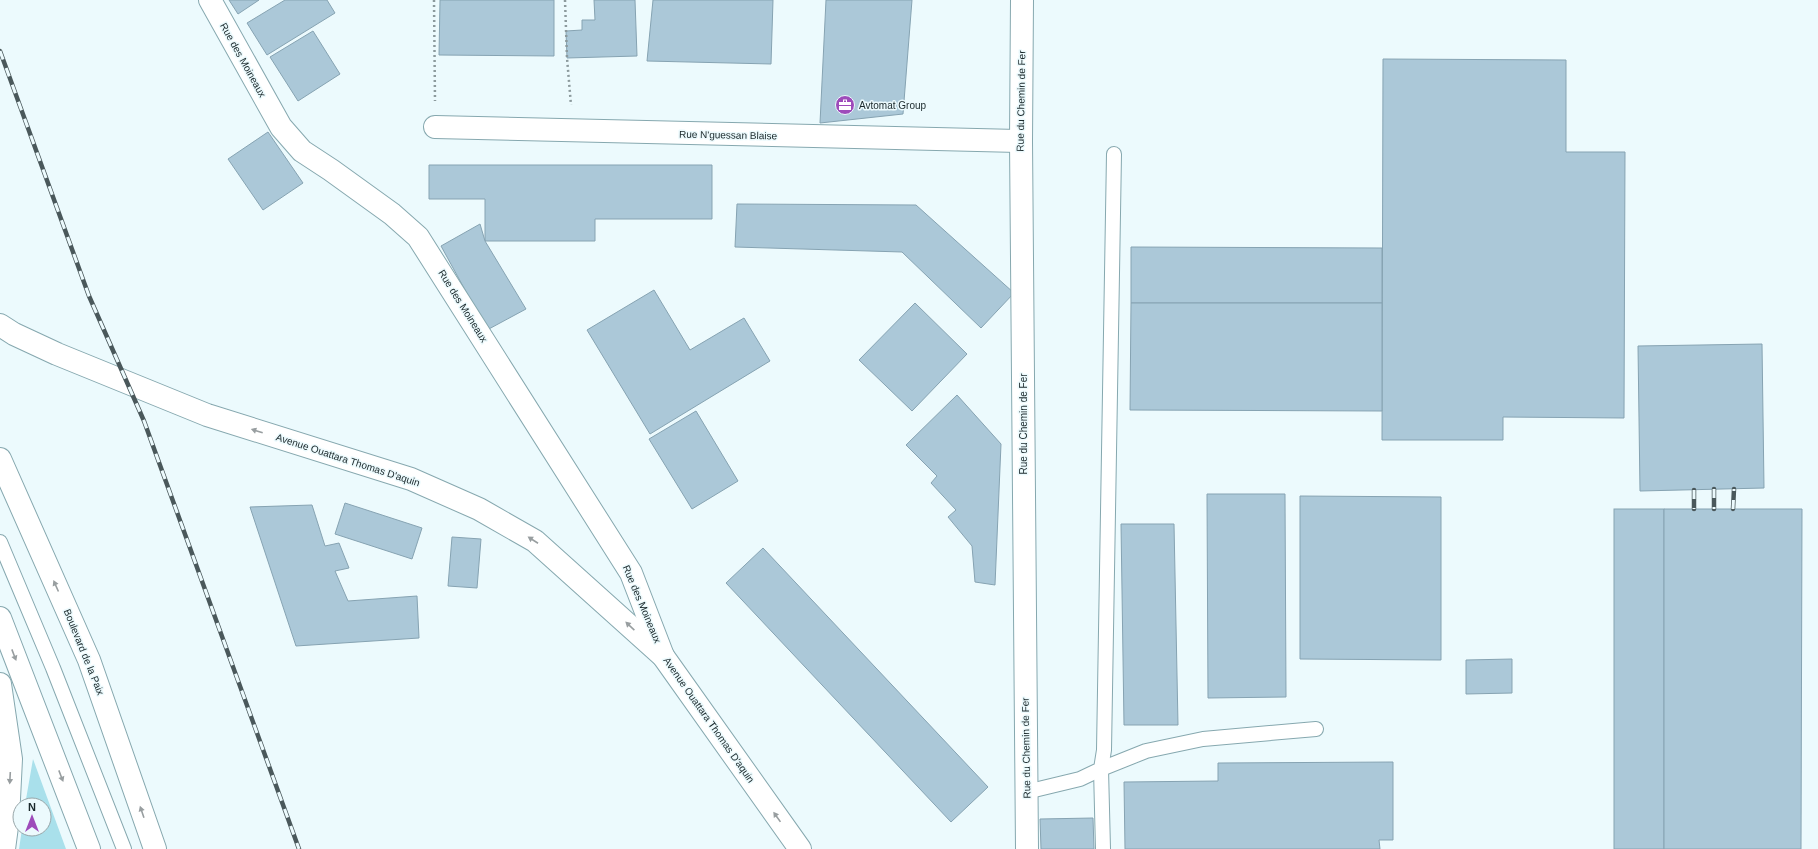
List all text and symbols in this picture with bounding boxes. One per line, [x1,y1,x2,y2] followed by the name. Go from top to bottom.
[218,21,268,99] street label: Rue des Moineaux
[1015,50,1027,152] street label: Rue du Chemin de Fer
[834,94,856,116] office icon: Avtomat Group
[859,100,927,111] place label: Avtomat Group
[679,129,778,141] street label: Rue N'guessan Blaise
[436,268,490,344] street label: Rue des Moineaux
[1018,373,1029,475] street label: Rue du Chemin de Fer
[250,427,262,433] one-way arrow
[275,432,421,488] street label: Avenue Ouattara Thomas D'aquin
[527,537,538,544] one-way arrow
[621,563,663,645] street label: Rue des Moineaux
[53,580,59,592] one-way arrow
[62,607,106,697] street label: Boulevard de la Paix
[626,622,635,631] one-way arrow
[11,649,17,661] one-way arrow
[661,655,757,785] street label: Avenue Ouattara Thomas D'aquin
[1020,697,1032,799] street label: Rue du Chemin de Fer
[58,771,64,783] one-way arrow
[6,772,13,784] one-way arrow
[12,797,52,837] north arrow
[28,801,36,813] text: N
[139,806,145,818] one-way arrow
[773,812,781,822] one-way arrow

